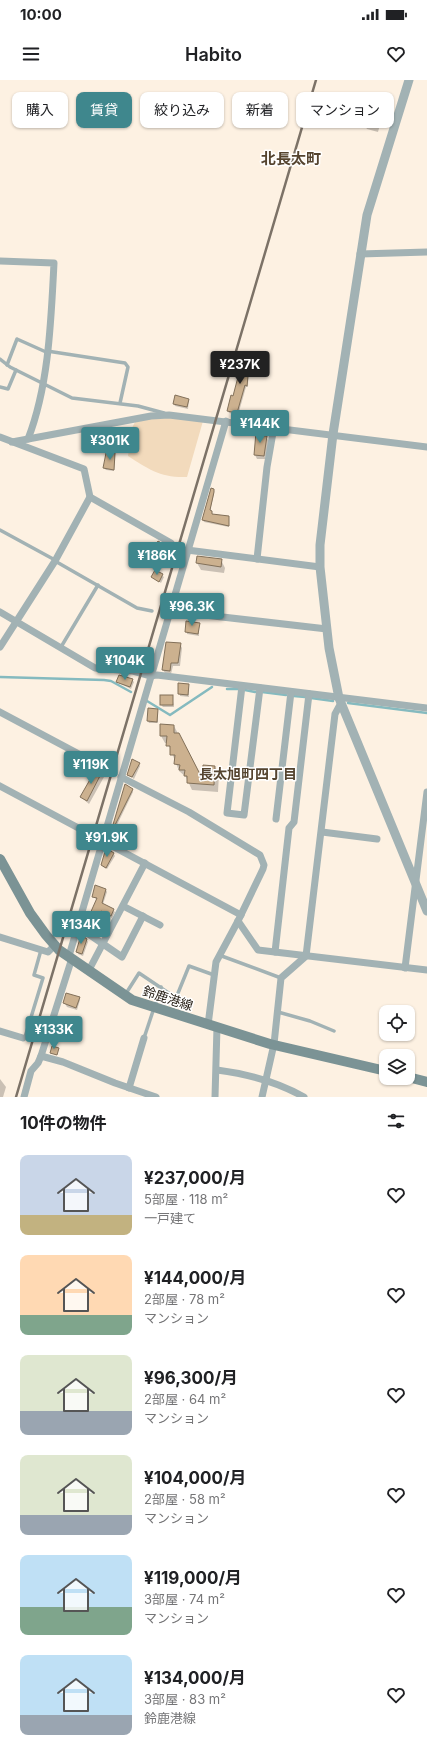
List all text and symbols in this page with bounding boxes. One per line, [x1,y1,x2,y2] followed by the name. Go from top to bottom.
[20,5,62,24] text: 10:00
[20,43,42,65] icon: menu
[385,43,407,65] icon: heart
[185,44,242,65] text: Habito
[12,92,68,128] chip: 購入
[76,92,132,128] chip: 賃貸
[140,92,224,128] chip: 絞り込み
[232,92,288,128] chip: 新着
[296,92,394,128] chip: マンション
[261,149,321,168] district label: 北長太町
[212,351,268,385] pin: ¥237K
[220,356,260,372] text: ¥237K
[232,410,288,444] pin: ¥144K
[240,415,280,431] text: ¥144K
[82,427,138,461] pin: ¥301K
[90,432,130,448] text: ¥301K
[129,542,185,576] pin: ¥186K
[137,547,177,563] text: ¥186K
[159,593,225,627] pin: ¥96.3K
[169,598,215,614] text: ¥96.3K
[97,647,153,681] pin: ¥104K
[105,652,145,668] text: ¥104K
[63,751,119,785] pin: ¥119K
[73,756,109,772] text: ¥119K
[199,765,297,782] district label: 長太旭町四丁目
[74,824,140,858] pin: ¥91.9K
[85,829,129,845] text: ¥91.9K
[53,911,109,945] pin: ¥134K
[61,916,101,932] text: ¥134K
[141,982,195,1014] street label: 鈴鹿港線
[379,1005,415,1085] map controls
[379,1005,415,1041] button: locate
[26,1016,82,1050] pin: ¥133K
[34,1021,74,1037] text: ¥133K
[379,1049,415,1085] button: layers
[385,1110,407,1132] icon: filters
[20,1113,107,1133] text: 10件の物件
[144,1168,246,1188] text: ¥237,000/月
[52,1171,100,1219] icon: home
[385,1184,407,1206] icon: heart
[144,1191,228,1207] text: 5部屋 · 118 m²
[144,1210,196,1226] text: 一戸建て
[144,1268,247,1288] text: ¥144,000/月
[52,1271,100,1319] icon: home
[385,1284,407,1306] icon: heart
[144,1291,225,1307] text: 2部屋 · 78 m²
[144,1310,209,1326] text: マンション
[144,1368,238,1388] text: ¥96,300/月
[52,1371,100,1419] icon: home
[385,1384,407,1406] icon: heart
[144,1391,226,1407] text: 2部屋 · 64 m²
[144,1410,209,1426] text: マンション
[144,1468,247,1488] text: ¥104,000/月
[52,1471,100,1519] icon: home
[385,1484,407,1506] icon: heart
[144,1491,226,1507] text: 2部屋 · 58 m²
[144,1510,209,1526] text: マンション
[144,1568,242,1588] text: ¥119,000/月
[52,1571,100,1619] icon: home
[385,1584,407,1606] icon: heart
[144,1591,225,1607] text: 3部屋 · 74 m²
[144,1610,209,1626] text: マンション
[144,1668,246,1688] text: ¥134,000/月
[52,1671,100,1719] icon: home
[385,1684,407,1706] icon: heart
[144,1691,226,1707] text: 3部屋 · 83 m²
[144,1710,196,1726] text: 鈴鹿港線

